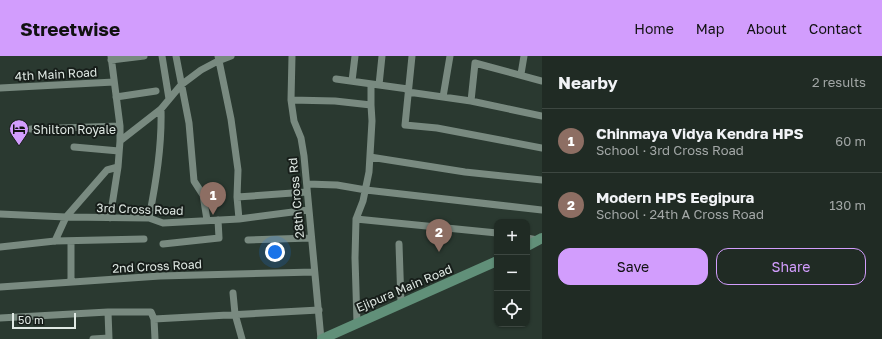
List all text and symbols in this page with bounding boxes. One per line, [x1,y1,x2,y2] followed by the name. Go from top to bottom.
[20,17,120,40] text: Streetwise
[634,20,674,37] text: Home
[696,20,724,37] text: Map
[746,20,787,37] text: About
[809,20,862,37] text: Contact
[14,64,98,84] street label: 4th Main Road
[558,72,618,93] text: Nearby
[812,74,866,90] text: 2 results
[8,118,30,146] hotel icon: Shilton Royale
[33,122,116,137] place label: Shilton Royale
[596,124,804,142] text: Chinmaya Vidya Kendra HPS
[568,133,574,149] text: 1
[835,133,866,149] text: 60 m
[596,142,744,158] text: School · 3rd Cross Road
[285,157,307,239] street label: 28th Cross Rd
[200,182,226,215] pin: 1
[596,188,754,206] text: Modern HPS Eegipura
[567,197,575,213] text: 2
[829,197,866,213] text: 130 m
[96,200,184,218] street label: 3rd Cross Road
[596,206,764,222] text: School · 24th A Cross Road
[426,219,452,252] pin: 2
[494,219,530,327] map controls
[494,219,530,255] button: +
[265,242,285,262] your location
[558,248,708,285] button: Save
[716,248,866,285] button: Share
[494,255,530,291] button: −
[112,256,202,276] street label: 2nd Cross Road
[354,261,454,315] street label: Ejipura Main Road
[494,291,530,327] button: locate
[12,311,76,330] scale bar
[18,313,44,326] text: 50 m

